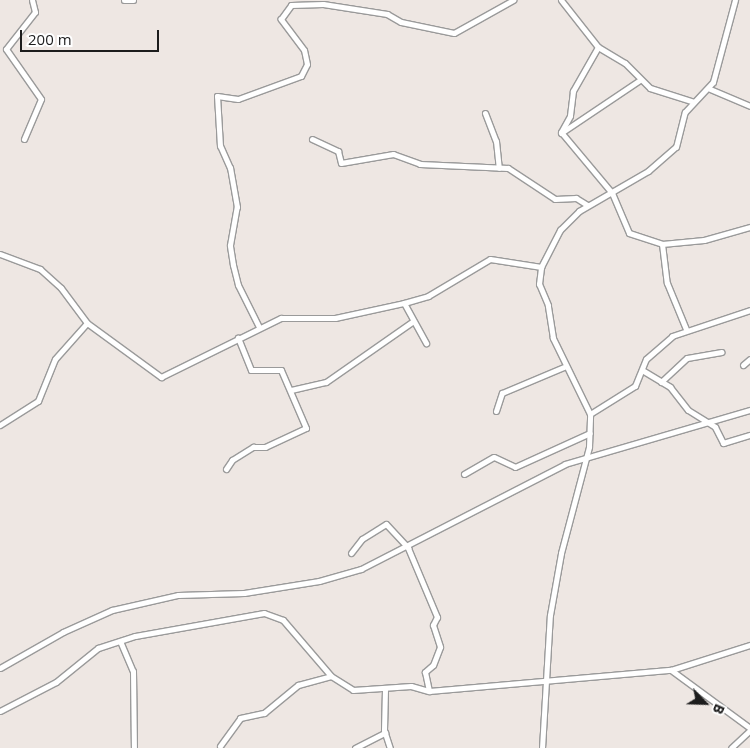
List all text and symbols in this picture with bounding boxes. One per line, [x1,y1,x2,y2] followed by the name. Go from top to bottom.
[22,20,161,52] scale bar
[28,29,72,49] text: 200 m
[680,678,730,728] north arrow
[709,701,730,717] text: B

